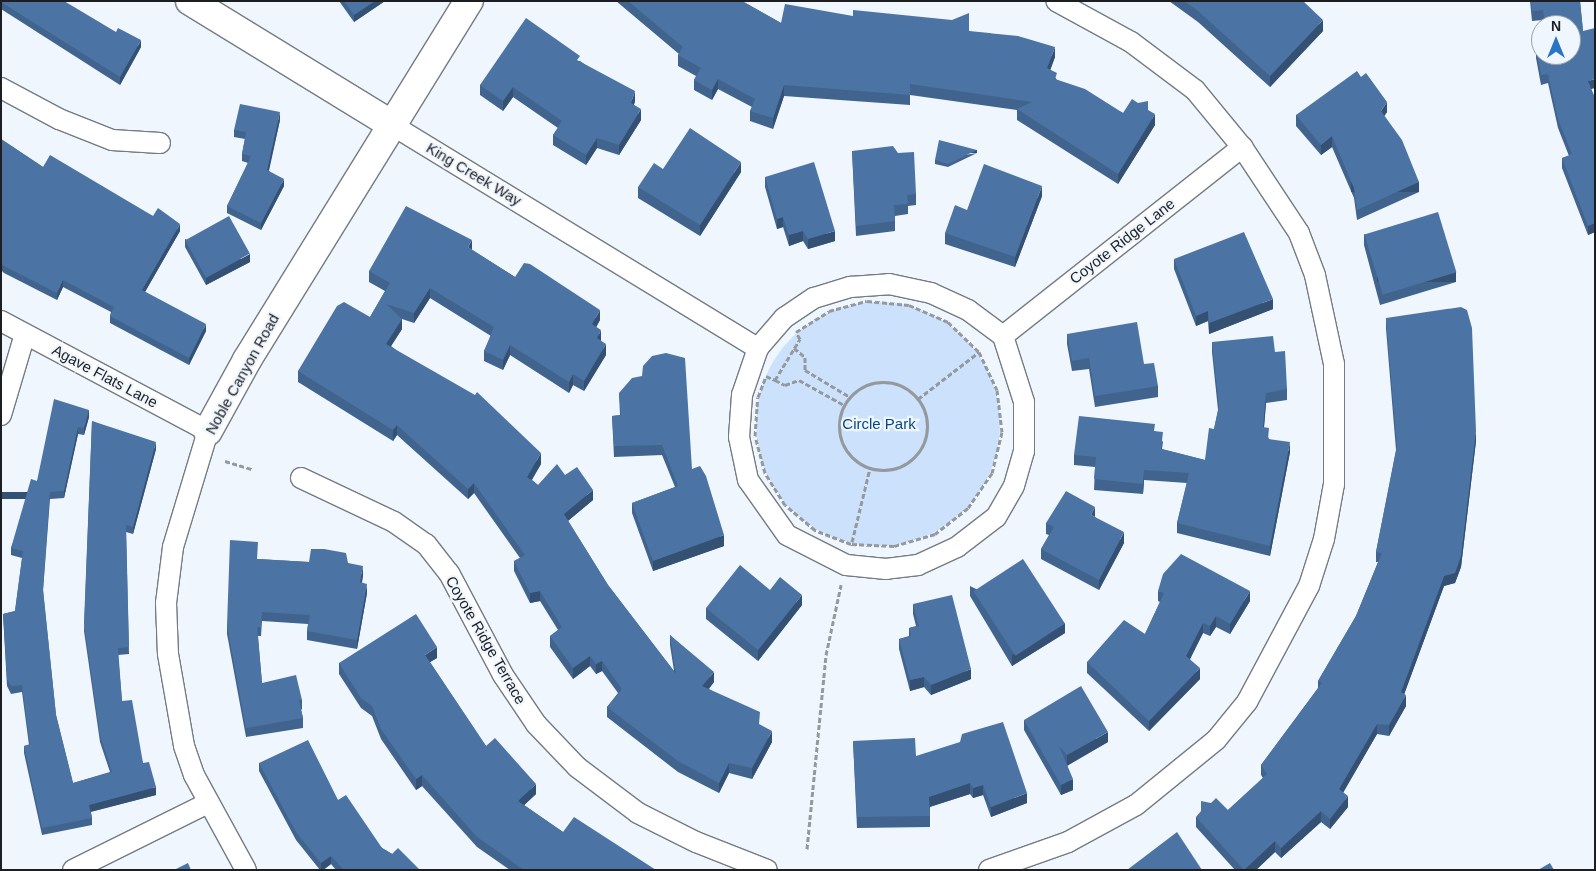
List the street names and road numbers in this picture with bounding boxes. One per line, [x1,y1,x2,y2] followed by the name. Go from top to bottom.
[423,139,525,209] street label: King Creek Way
[1066,194,1178,288] street label: Coyote Ridge Lane
[201,311,283,437] street label: Noble Canyon Road
[49,341,161,411] street label: Agave Flats Lane
[442,573,530,707] street label: Coyote Ridge Terrace

